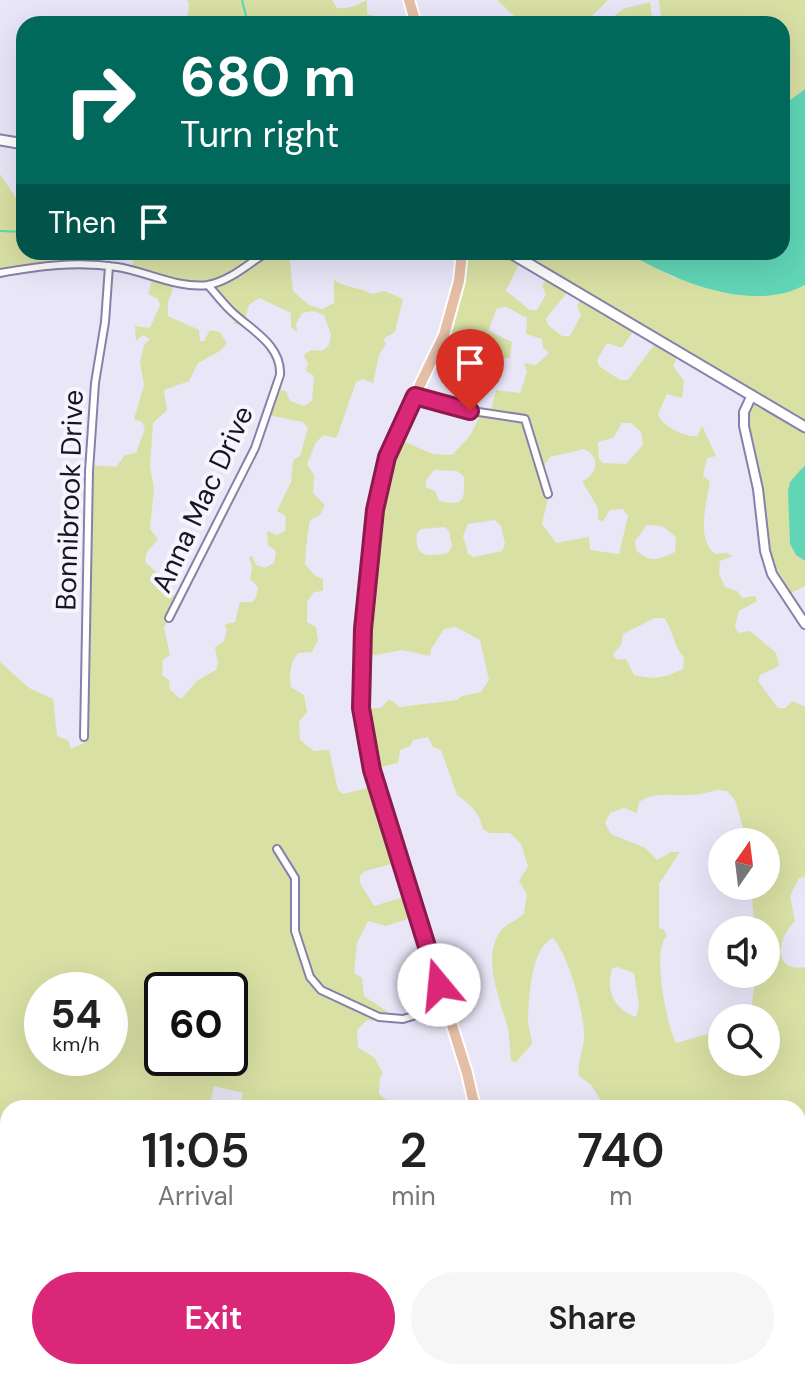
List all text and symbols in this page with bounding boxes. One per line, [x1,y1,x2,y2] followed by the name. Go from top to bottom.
[180,40,356,113] text: 680 m
[48,48,152,152] icon: right
[180,111,339,158] text: Turn right
[132,200,176,244] icon: arrive
[48,203,116,242] text: Then
[436,329,504,411] pin
[448,341,492,385] icon: arrive
[47,389,92,611] street label: Bonnibrook Drive
[143,400,262,599] street label: Anna Mac Drive
[708,828,780,900] north arrow
[708,828,780,1076] map controls
[708,916,780,988] button: sound
[397,943,481,1027] position arrow
[144,972,248,1076] speed limit sign: 60
[51,988,101,1040] text: 54
[708,1004,780,1076] button: search
[52,1031,100,1057] text: km/h
[142,1119,250,1182] text: 11:05
[400,1119,427,1182] text: 2
[577,1119,664,1182] text: 740
[158,1179,234,1213] text: Arrival
[391,1179,436,1213] text: min
[609,1179,632,1213] text: m
[32,1272,395,1364] button: Exit
[411,1272,774,1364] button: Share

